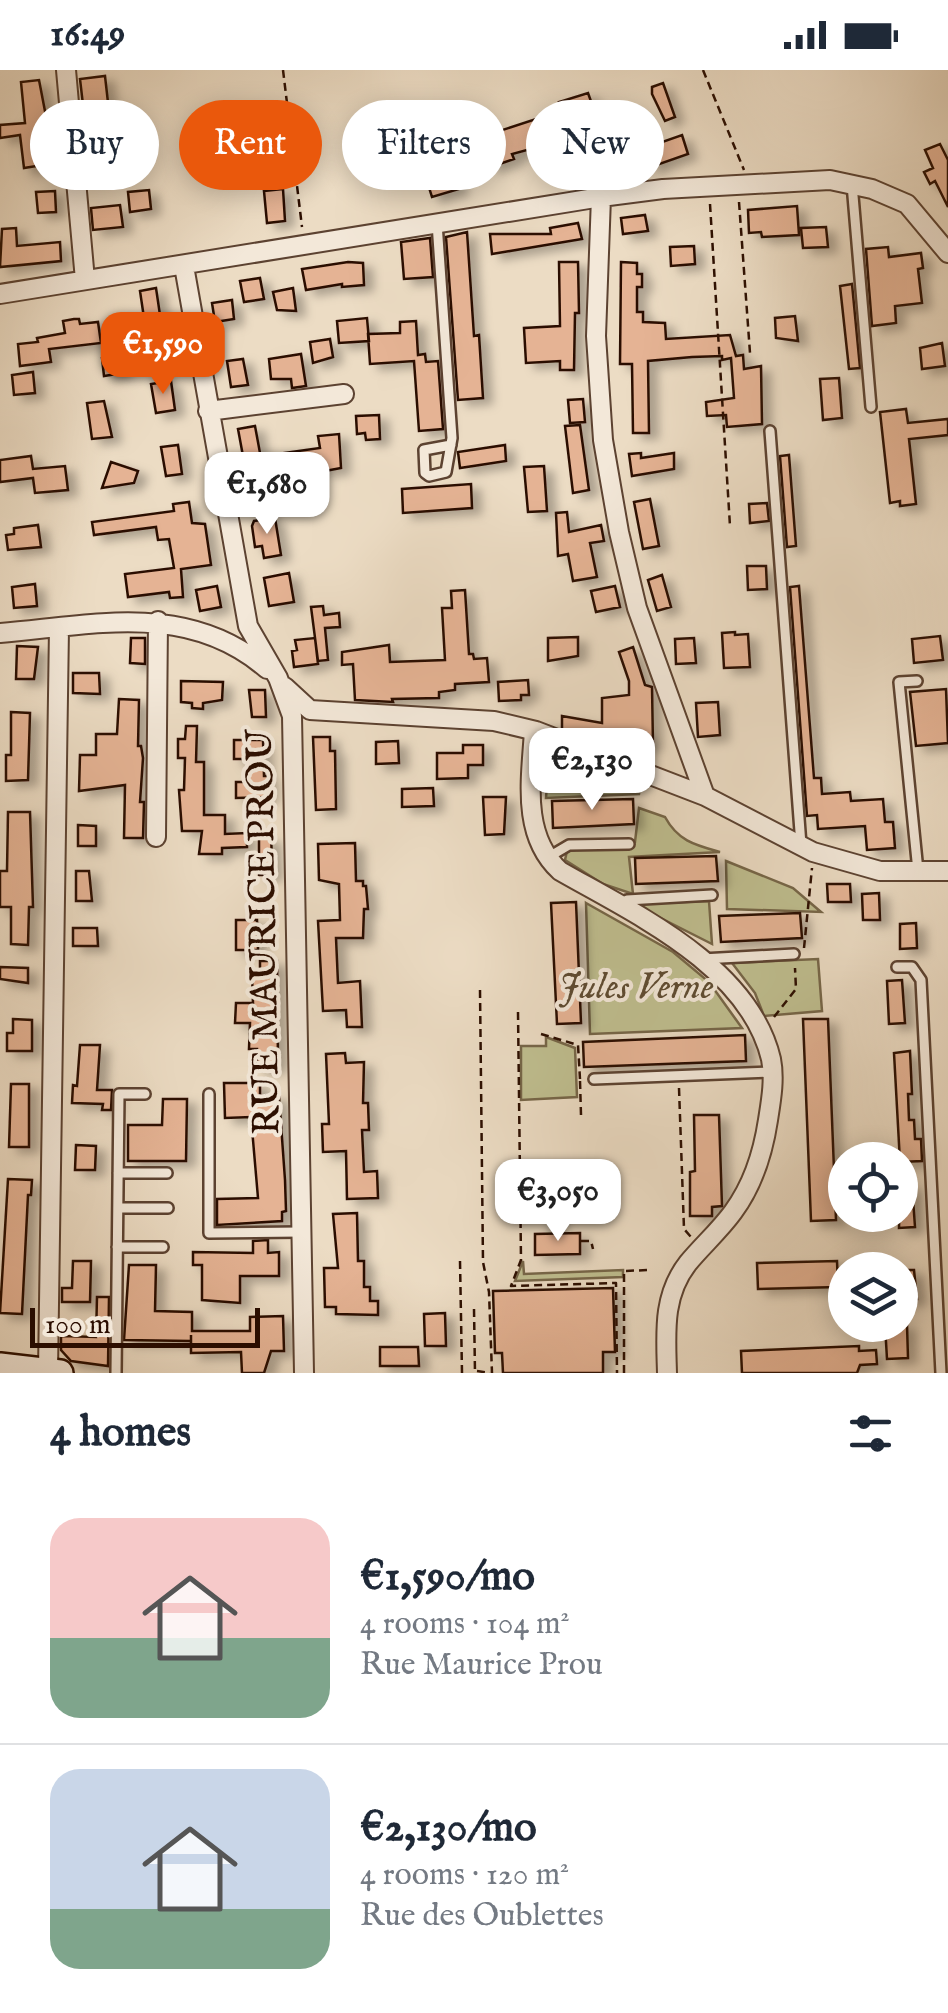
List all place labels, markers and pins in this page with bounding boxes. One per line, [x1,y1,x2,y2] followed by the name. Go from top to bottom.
[82,312,244,397] pin: €1,590
[186,452,348,537] pin: €1,680
[511,728,673,813] pin: €2,130
[477,1159,639,1244] pin: €3,050

